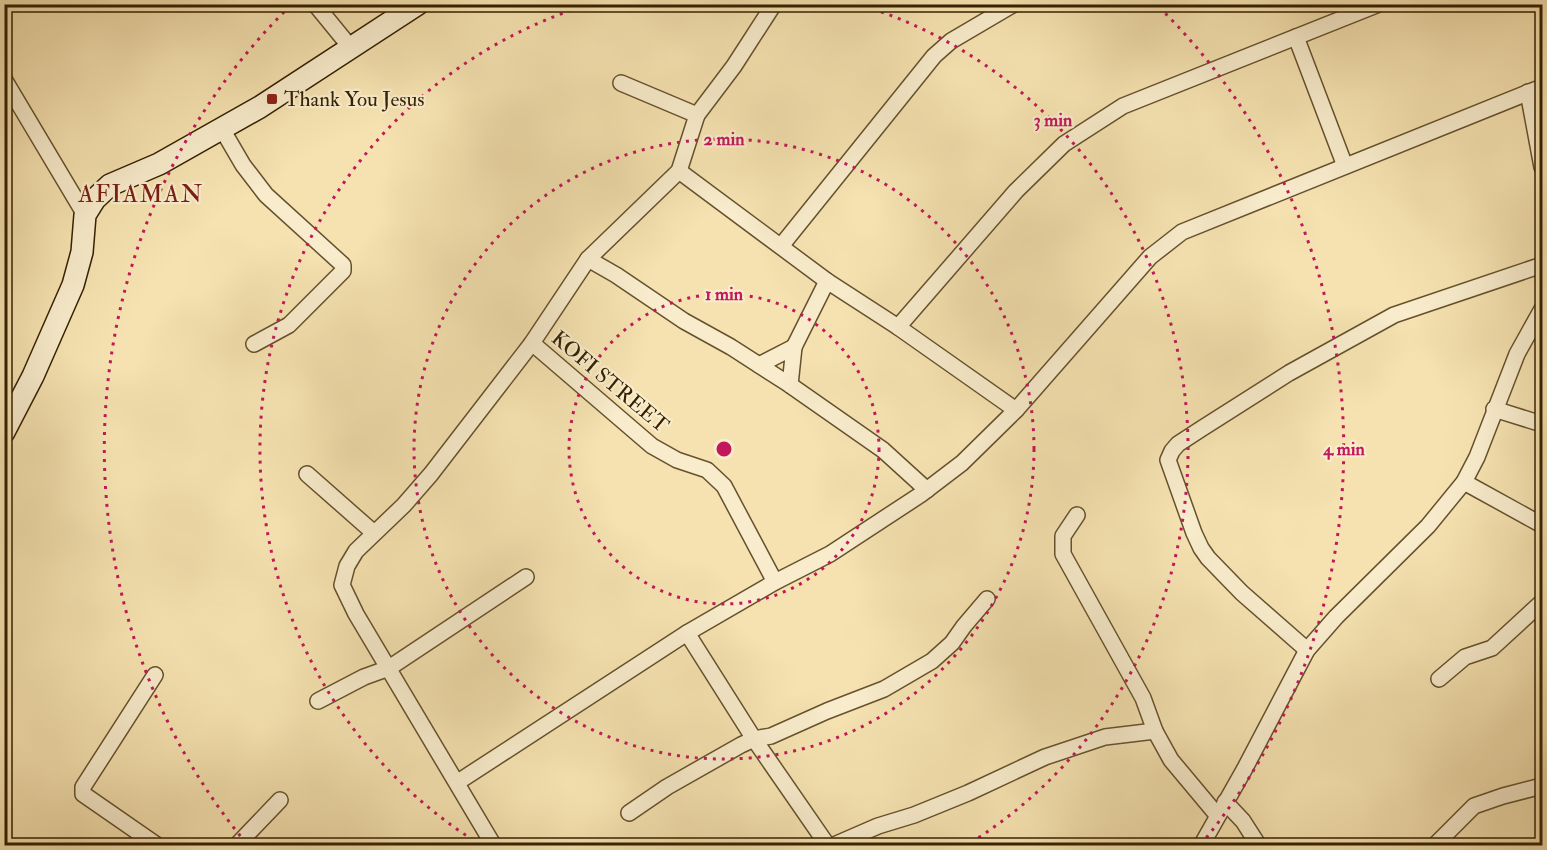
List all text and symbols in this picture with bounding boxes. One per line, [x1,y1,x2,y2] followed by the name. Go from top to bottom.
[284,86,425,113] place label: Thank You Jesus
[265,92,279,106] marker: Thank You Jesus
[1034,109,1073,132] text: 3 min
[704,128,745,151] text: 2 min
[77,179,204,210] district label: AFIAMAN
[705,283,744,306] text: 1 min
[546,325,675,439] street label: KOFI STREET
[1322,438,1365,461] text: 4 min
[714,439,734,459] centre of rings

